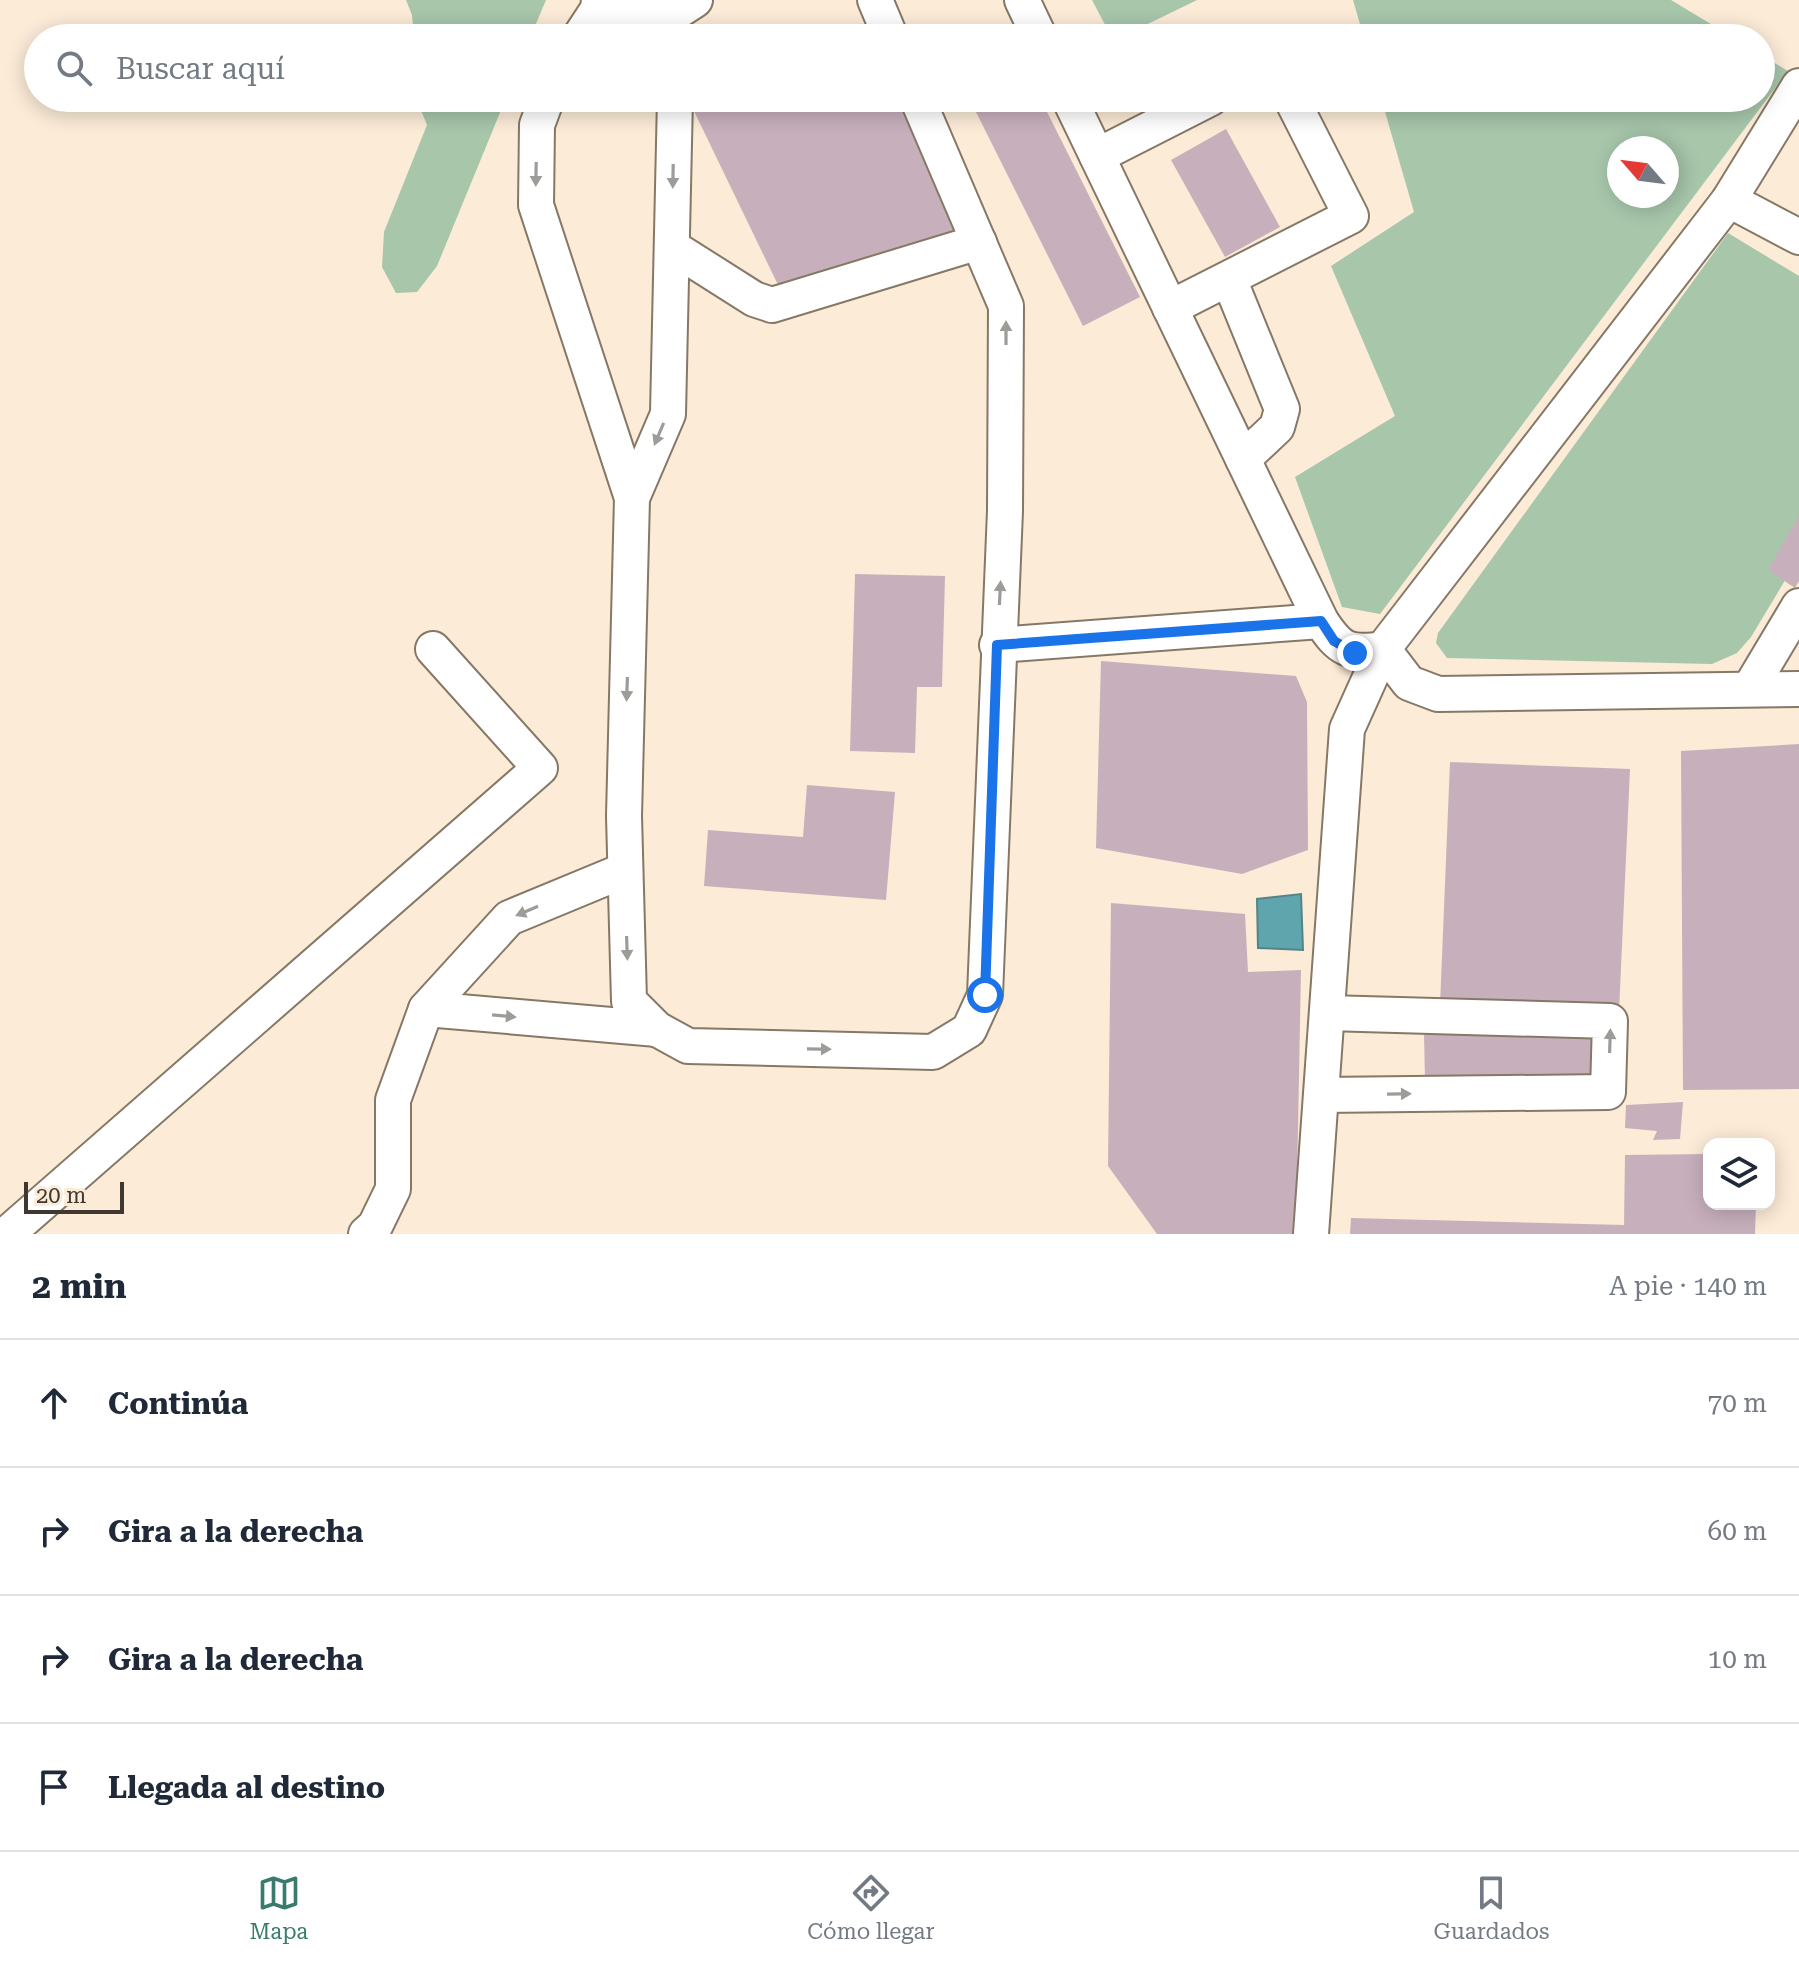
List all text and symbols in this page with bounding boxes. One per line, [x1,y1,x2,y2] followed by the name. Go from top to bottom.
[24,24,1775,112] search box
[52,46,96,90] icon: search
[116,51,285,86] text: Buscar aquí
[1607,136,1679,208] north arrow
[530,162,542,187] one-way arrow
[667,164,680,189] one-way arrow
[1000,320,1012,345] one-way arrow
[653,422,666,446] one-way arrow
[994,580,1007,605] one-way arrow
[1337,635,1373,671] route end
[621,677,633,702] one-way arrow
[515,904,539,917] one-way arrow
[621,936,634,961] one-way arrow
[967,977,1003,1013] route start
[492,1010,517,1023] one-way arrow
[1603,1028,1616,1053] one-way arrow
[807,1043,832,1055] one-way arrow
[1387,1088,1412,1101] one-way arrow
[1703,1138,1775,1210] map controls
[1703,1138,1775,1210] button: layers
[24,1178,124,1214] scale bar
[36,1183,86,1208] text: 20 m
[32,1266,127,1306] text: 2 min
[1609,1271,1767,1301] text: A pie · 140 m
[32,1381,76,1425] icon: ahead
[108,1386,248,1421] text: Continúa
[1708,1388,1767,1418] text: 70 m
[32,1509,76,1553] icon: right
[108,1514,363,1549] text: Gira a la derecha
[1708,1516,1767,1546] text: 60 m
[32,1637,76,1681] icon: right
[108,1642,363,1677] text: Gira a la derecha
[1708,1644,1767,1674] text: 10 m
[32,1765,76,1809] icon: arrive
[108,1770,385,1805] text: Llegada al destino
[249,1871,308,1944] tab: Mapa
[807,1871,934,1944] tab: Cómo llegar
[1433,1871,1549,1944] tab: Guardados

